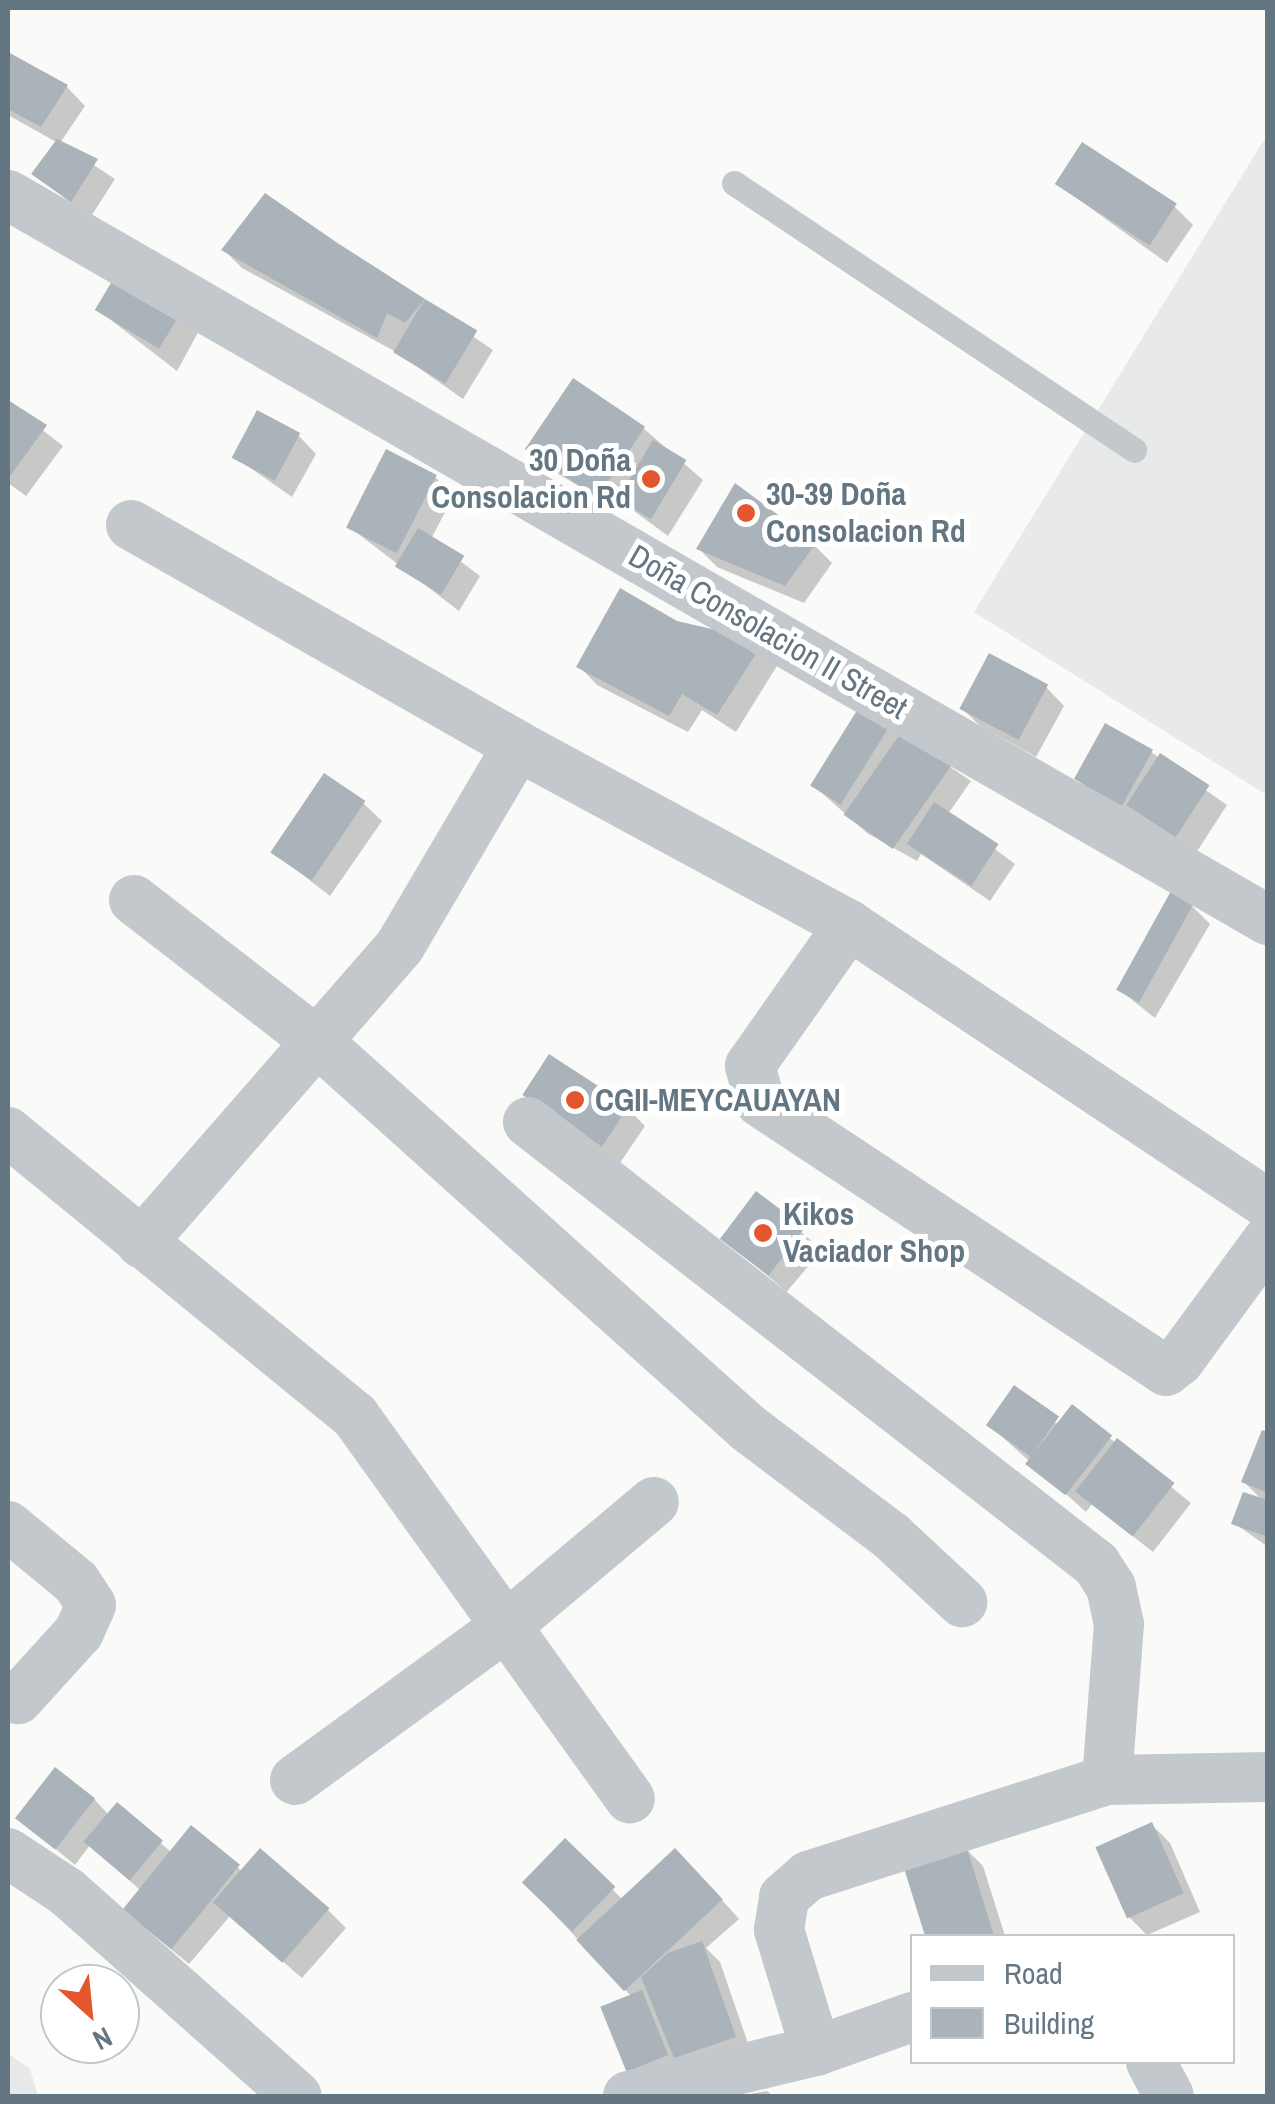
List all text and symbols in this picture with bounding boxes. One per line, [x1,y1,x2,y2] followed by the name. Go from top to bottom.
[431,442,631,517] place label: 30 Doña Consolacion Rd
[640,468,662,490] marker: 30 Doña Consolacion Rd
[766,476,966,551] place label: 30-39 Doña Consolacion Rd
[735,502,757,524] marker: 30-39 Doña Consolacion Rd
[622,537,914,727] street label: Doña Consolacion II Street
[595,1081,841,1119] place label: CGII-MEYCAUAYAN
[564,1089,586,1111] marker: CGII-MEYCAUAYAN
[783,1196,965,1271] place label: Kikos Vaciador Shop
[752,1222,774,1244] marker: Kikos Vaciador Shop
[910,1934,1235,2064] legend
[1004,1953,1063,1993] text: Road
[40,1964,140,2064] north arrow
[1004,2003,1094,2043] text: Building
[87,2018,119,2060] text: N

